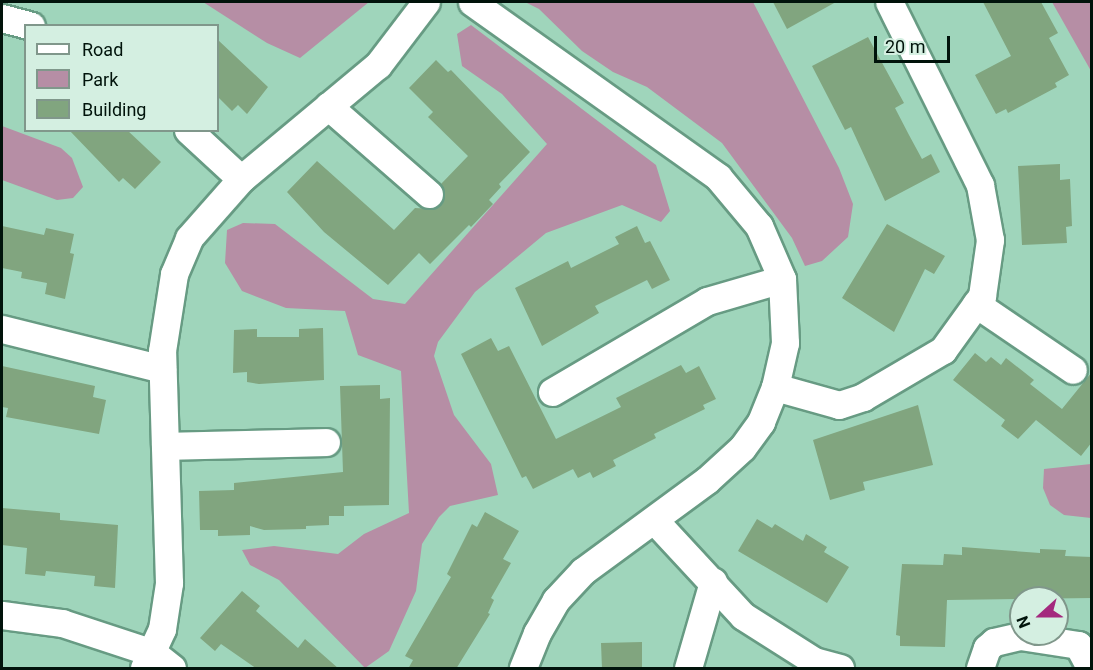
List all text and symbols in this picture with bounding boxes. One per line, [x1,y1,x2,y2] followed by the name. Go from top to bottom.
[24,24,219,132] legend
[877,24,954,62] scale bar
[885,36,925,57] text: 20 m
[82,39,123,60] text: Road
[82,69,118,90] text: Park
[82,99,146,120] text: Building
[1009,586,1069,646] north arrow
[1013,613,1034,631] text: N

